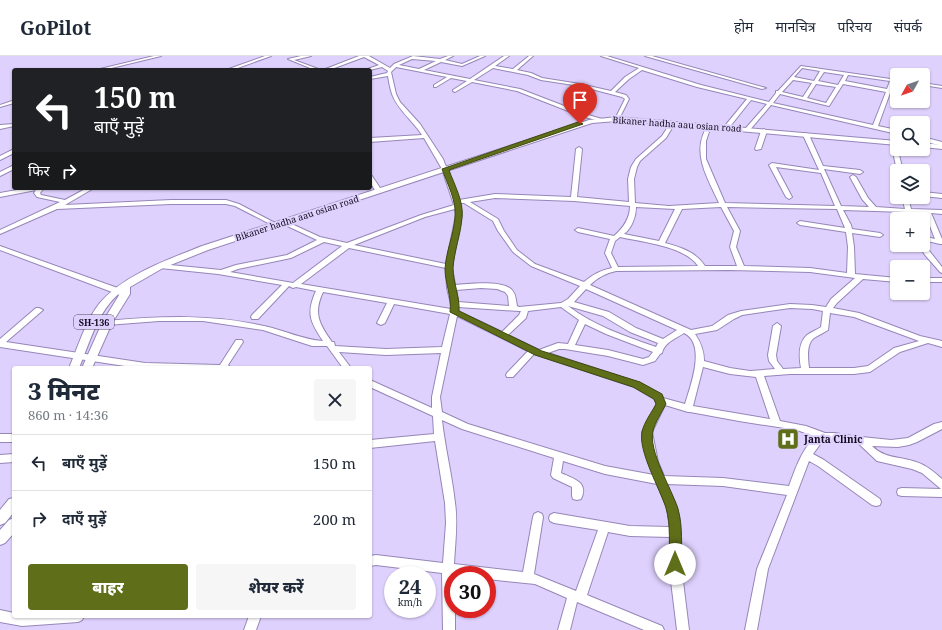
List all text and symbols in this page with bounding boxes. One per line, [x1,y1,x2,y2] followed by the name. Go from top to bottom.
[20,15,91,41] text: GoPilot
[734,17,753,36] text: होम
[775,17,816,36] text: मानचित्र
[838,17,872,36] text: परिचय
[894,17,922,36] text: संपर्क
[890,68,930,108] north arrow
[890,68,930,300] map controls
[94,78,176,116] text: 150 m
[563,83,597,124] pin
[28,84,80,136] icon: left
[569,89,591,111] icon: arrive
[612,113,742,135] street label: Bikaner hadha aau osian road
[94,114,144,138] text: बाएँ मुड़ें
[890,116,930,156] button: search
[28,160,50,180] text: फिर
[58,160,80,182] icon: right
[890,164,930,204] button: layers
[234,192,361,244] street label: Bikaner hadha aau osian road
[890,212,930,252] button: +
[890,260,930,300] button: −
[74,315,114,329] road number: SH-136
[28,374,100,407] text: 3 मिनट
[314,379,356,421] button: close
[28,406,108,424] text: 860 m · 14:36
[775,426,801,452] hospital icon: Janta Clinic
[803,432,862,446] place label: Janta Clinic
[28,452,50,474] icon: left
[62,452,107,472] text: बाएँ मुड़ें
[313,453,356,473] text: 150 m
[28,508,50,530] icon: right
[62,508,106,528] text: दाएँ मुड़ें
[313,509,356,529] text: 200 m
[654,543,696,585] position arrow
[28,564,188,610] button: बाहर
[196,564,356,610] button: शेयर करें
[444,566,496,618] speed limit sign: 30
[399,573,421,600] text: 24
[398,595,422,609] text: km/h

